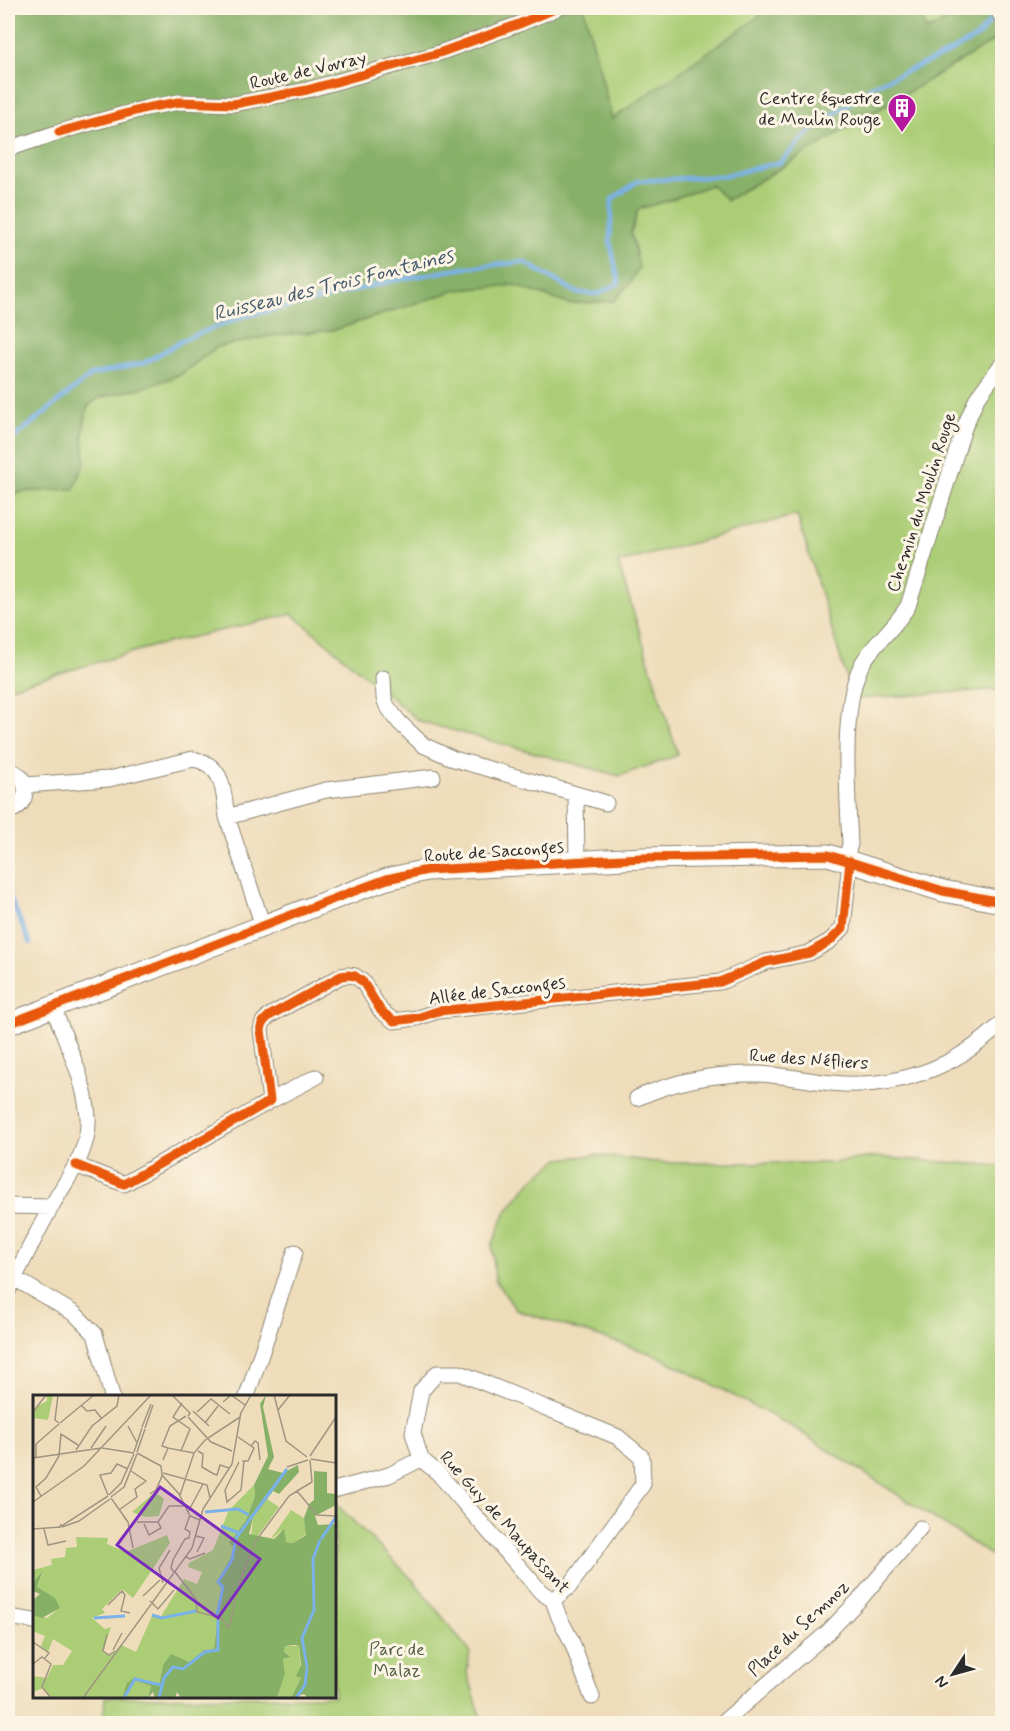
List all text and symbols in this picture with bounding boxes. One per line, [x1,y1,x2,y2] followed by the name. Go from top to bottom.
[248,46,369,96] street label: Route de Vovray
[758,87,881,133] place label: Centre équestre de Moulin Rouge
[886,92,918,134] building icon: Centre équestre de Moulin Rouge
[211,242,458,328] water label: Ruisseau des Trois Fontaines
[881,409,963,596] street label: Chemin du Moulin Rouge
[423,835,565,871] street label: Route de Sacconges
[427,971,567,1013] street label: Allée de Sacconges
[749,1044,869,1076] street label: Rue des Néfliers
[33,1395,336,1698] inset map
[434,1446,575,1599] street label: Rue Guy de Maupassant
[743,1575,855,1682] street label: Place du Semnoz
[369,1638,425,1683] park label: Parc de Malaz
[923,1644,983,1704] north arrow
[930,1671,954,1692] text: N

